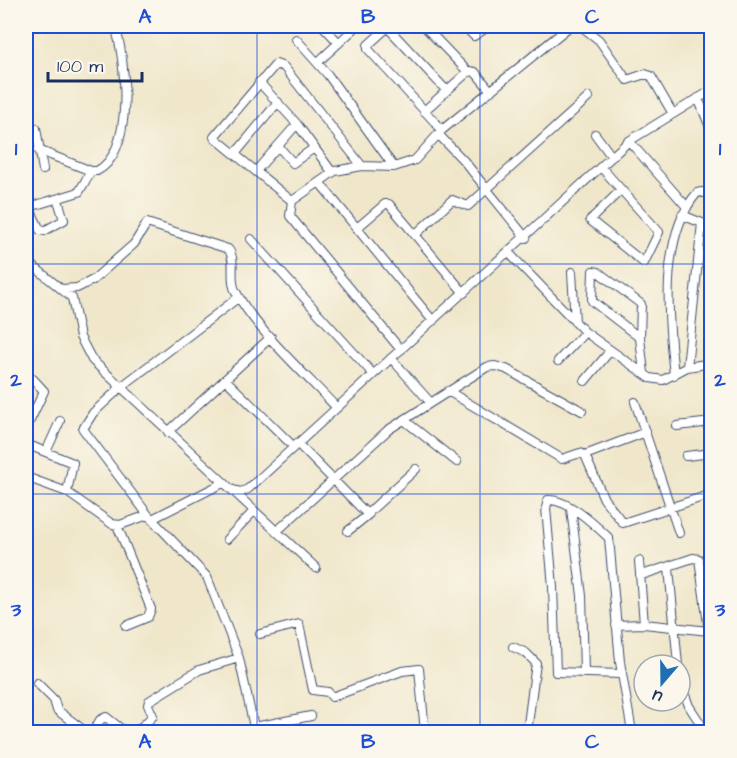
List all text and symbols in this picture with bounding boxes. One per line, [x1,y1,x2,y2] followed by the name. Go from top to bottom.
[139,3,152,31] text: A
[361,3,376,31] text: B
[585,3,600,31] text: C
[48,45,142,83] scale bar
[57,54,103,79] text: 100 m
[15,135,18,163] text: 1
[719,135,722,163] text: 1
[9,366,22,394] text: 2
[713,366,726,394] text: 2
[10,596,22,624] text: 3
[714,596,726,624] text: 3
[632,653,692,713] north arrow
[649,684,665,708] text: U
[139,728,152,756] text: A
[361,728,376,756] text: B
[585,728,600,756] text: C

